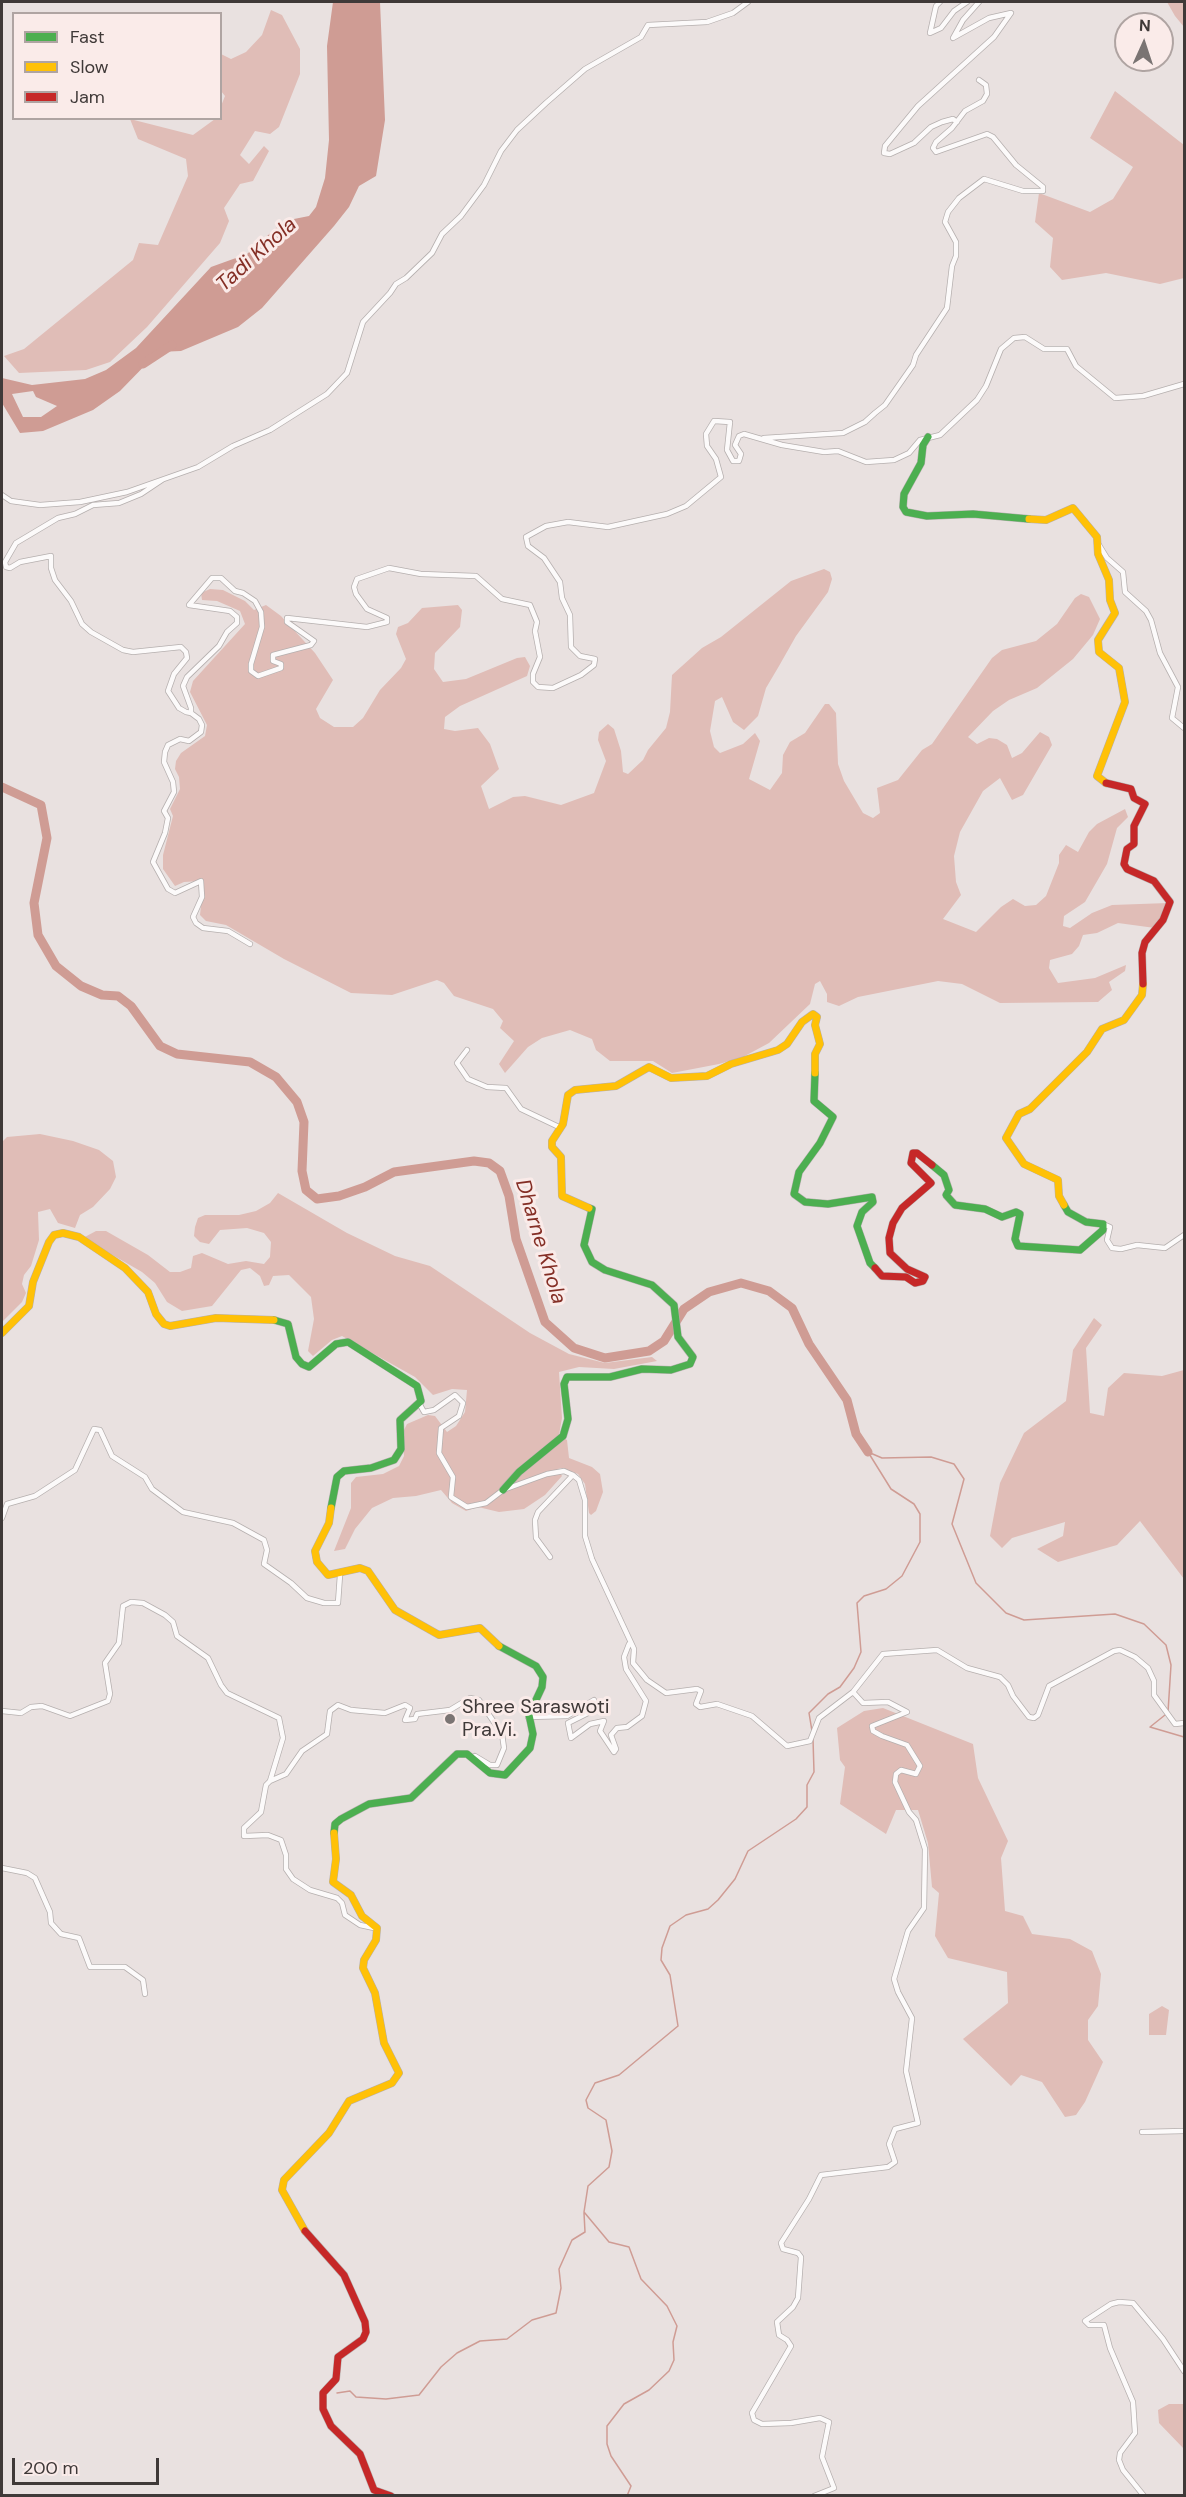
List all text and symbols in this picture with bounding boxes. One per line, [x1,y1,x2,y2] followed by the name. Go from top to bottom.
[12,12,222,120] legend
[1114,12,1174,72] north arrow
[1138,15,1151,36] text: N
[70,25,105,49] text: Fast
[70,55,109,79] text: Slow
[70,85,105,109] text: Jam
[212,212,302,298] water label: Tadi Khola
[509,1177,571,1307] water label: Dharne Khola
[462,1696,610,1743] place label: Shree Saraswoti Pra.Vi.
[443,1712,457,1726] marker: Shree Saraswoti Pra.Vi.
[15,2446,162,2484] scale bar
[23,2456,79,2480] text: 200 m

